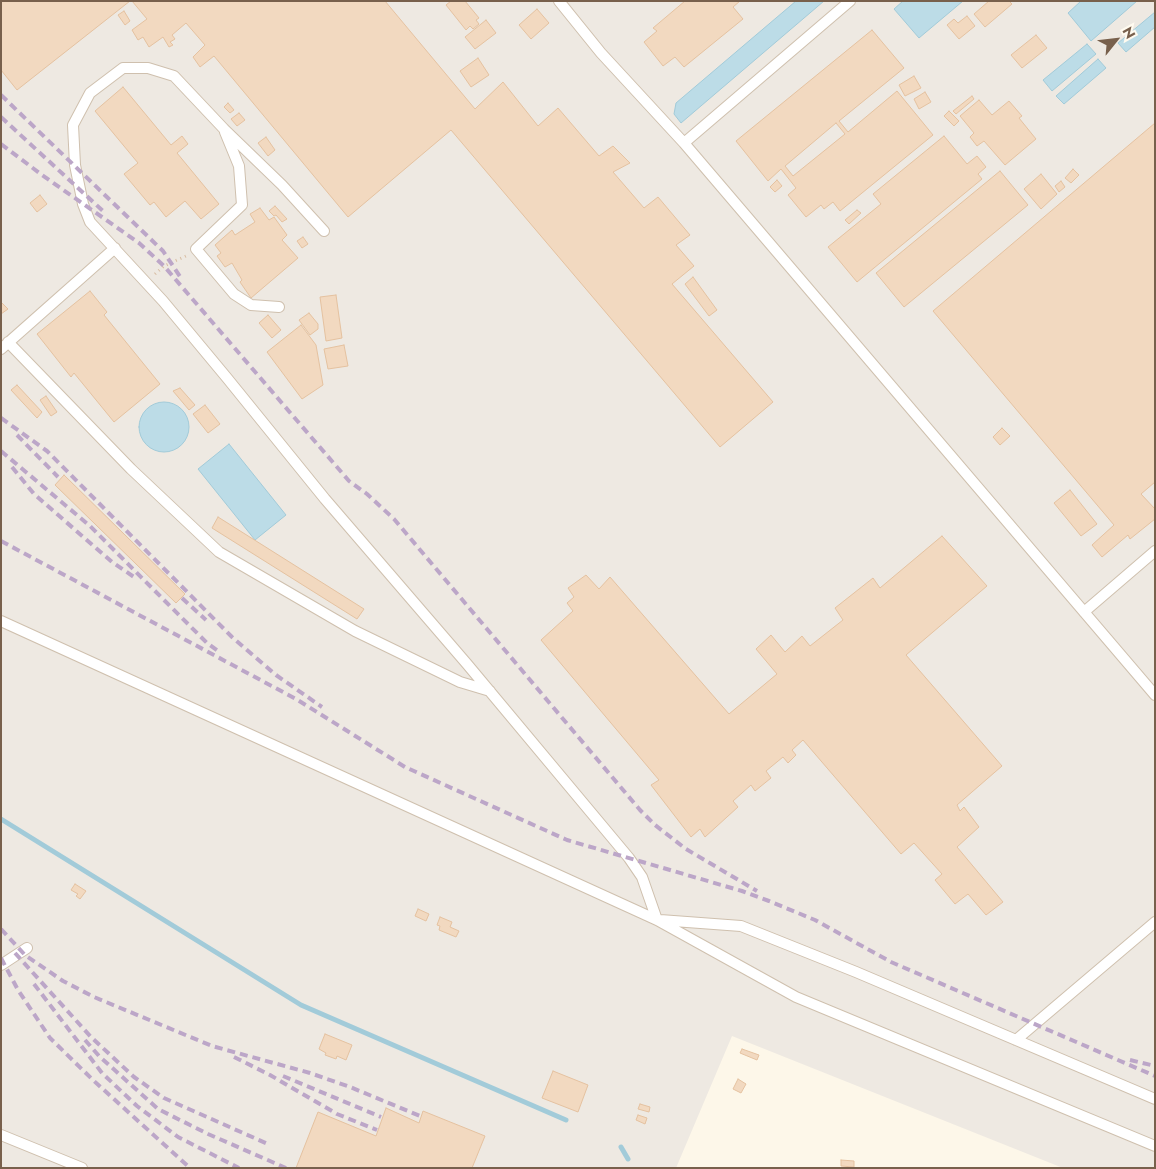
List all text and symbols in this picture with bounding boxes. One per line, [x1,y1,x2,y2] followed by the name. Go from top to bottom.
[1091,15,1141,65] north arrow
[1118,23,1141,42] text: N

